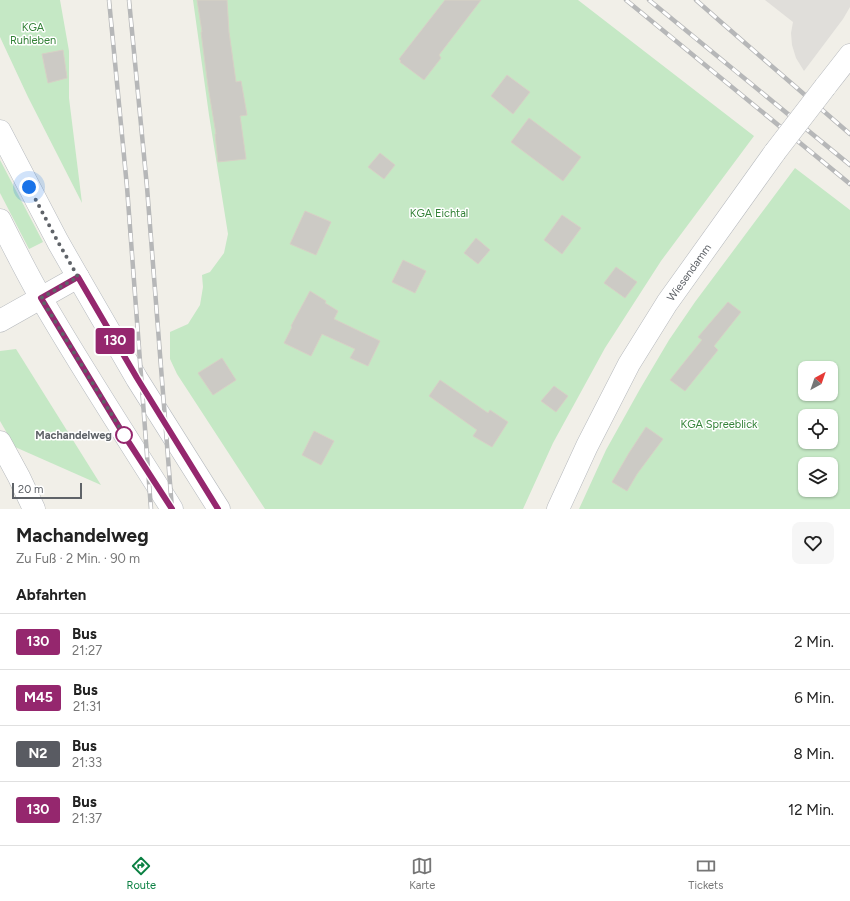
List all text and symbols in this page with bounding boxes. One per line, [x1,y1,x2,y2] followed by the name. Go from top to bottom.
[10,21,56,47] park label: KGA Ruhleben
[19,177,39,197] your location
[410,207,468,220] park label: KGA Eichtal
[664,242,714,304] street label: Wiesendamm
[92,328,138,354] line badge: 130
[104,332,126,349] text: 130
[798,361,838,401] north arrow
[798,361,838,497] map controls
[798,409,838,449] button: locate
[681,418,758,431] park label: KGA Spreeblick
[115,426,133,444] marker: Machandelweg
[35,429,112,442] place label: Machandelweg
[798,457,838,497] button: layers
[12,481,82,500] scale bar
[18,483,43,496] text: 20 m
[792,522,834,564] button: heart
[16,524,149,547] text: Machandelweg
[16,551,140,566] text: Zu Fuß · 2 Min. · 90 m
[16,586,86,604] text: Abfahrten
[72,625,97,643] text: Bus
[27,633,49,650] text: 130
[794,633,834,651] text: 2 Min.
[72,643,102,658] text: 21:27
[73,681,98,699] text: Bus
[24,689,53,706] text: M45
[794,689,834,707] text: 6 Min.
[73,699,101,714] text: 21:31
[72,737,97,755] text: Bus
[29,745,47,762] text: N2
[793,745,834,763] text: 8 Min.
[72,755,102,770] text: 21:33
[72,793,97,811] text: Bus
[27,801,49,818] text: 130
[788,801,834,819] text: 12 Min.
[72,811,102,826] text: 21:37
[127,855,156,892] tab: Route
[409,855,435,892] tab: Karte
[688,855,723,892] tab: Tickets

